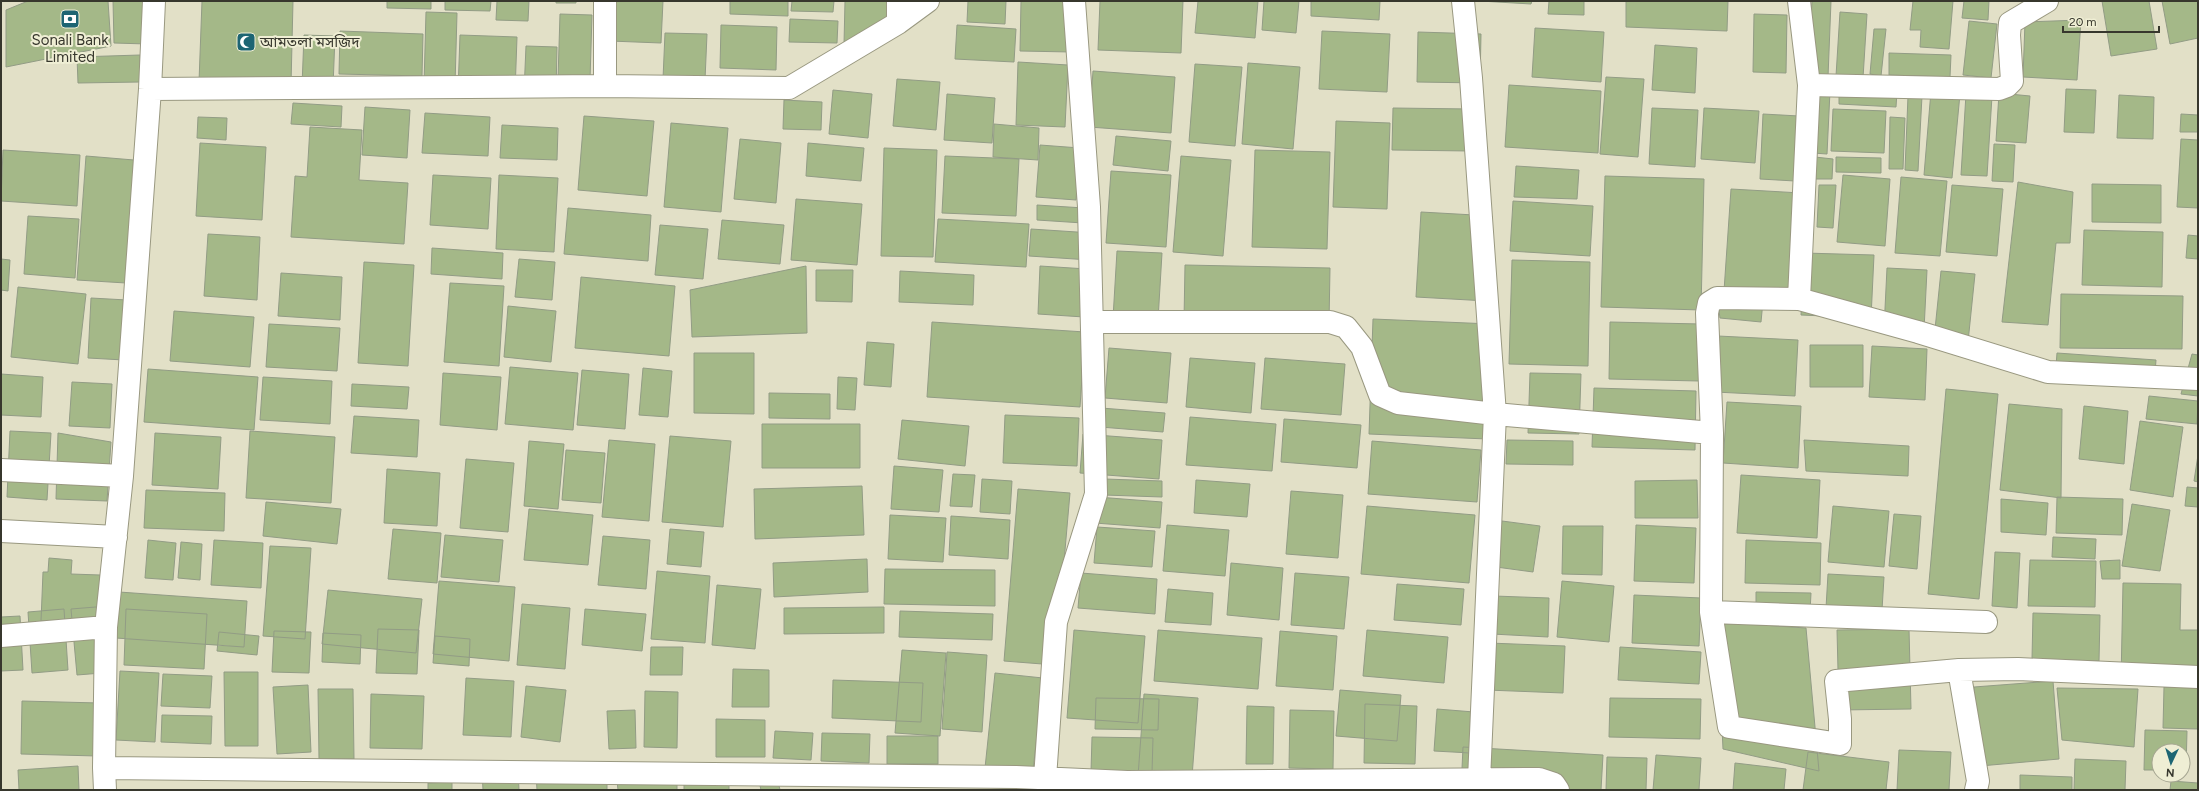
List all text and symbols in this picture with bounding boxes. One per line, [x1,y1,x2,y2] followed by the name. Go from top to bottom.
[59,8,81,30] bank icon: Sonali Bank Limited
[2063,8,2159,34] scale bar
[2069,15,2097,29] text: 20 m
[32,31,109,66] place label: Sonali Bank Limited
[235,31,257,53] mosque icon: আমতলা মসজিদ
[259,33,360,51] place label: আমতলা মসজিদ
[2151,743,2191,783] north arrow
[2166,766,2175,779] text: N

